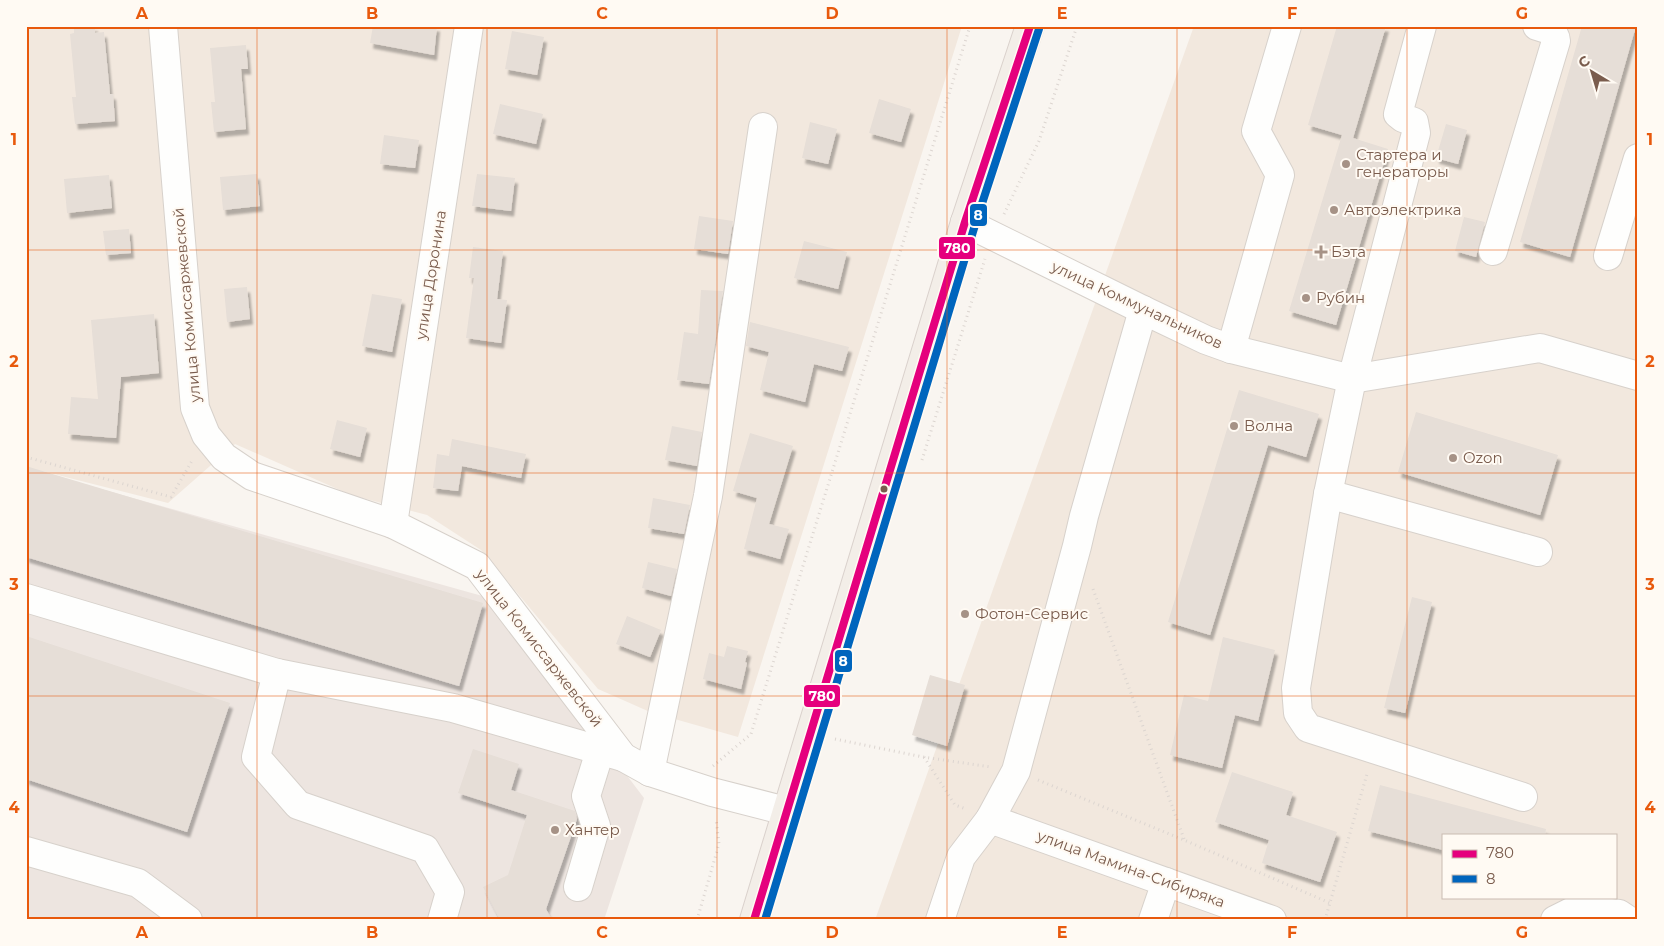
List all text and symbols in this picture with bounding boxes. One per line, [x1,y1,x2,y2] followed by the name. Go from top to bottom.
[135,4,149,23] text: A
[366,4,378,23] text: B
[596,4,608,23] text: C
[825,4,839,23] text: D
[1057,4,1067,23] text: E
[1287,4,1297,23] text: F
[1516,4,1528,23] text: G
[1566,48,1616,98] north arrow
[1574,52,1594,72] text: С
[11,130,17,149] text: 1
[1647,130,1653,149] text: 1
[1356,145,1449,181] place label: Стартера и генераторы
[1340,158,1352,170] marker: Стартера и генераторы
[1344,200,1461,219] place label: Автоэлектрика
[969,203,988,227] line badge: 8
[1328,204,1340,216] marker: Автоэлектрика
[973,206,983,224] text: 8
[169,207,205,404] street label: улица Комиссаржевской
[411,209,450,342] street label: улица Доронина
[938,236,976,260] line badge: 780
[943,239,971,257] text: 780
[1331,242,1366,261] place label: Бэта
[1315,246,1327,258] marker: Бэта
[1048,256,1226,353] street label: улица Коммунальников
[1316,288,1365,307] place label: Рубин
[1300,292,1312,304] marker: Рубин
[9,352,19,371] text: 2
[1645,352,1655,371] text: 2
[1244,416,1293,435] place label: Волна
[1228,420,1240,432] marker: Волна
[1463,448,1503,467] place label: Ozon
[1447,452,1459,464] marker: Ozon
[879,484,889,494] unlabelled marker
[471,564,607,731] street label: улица Комиссаржевской
[8,575,19,594] text: 3
[1644,575,1655,594] text: 3
[975,604,1088,623] place label: Фотон-Сервис
[959,608,971,620] marker: Фотон-Сервис
[834,649,853,673] line badge: 8
[838,652,848,670] text: 8
[803,684,841,708] line badge: 780
[808,687,836,705] text: 780
[8,798,20,817] text: 4
[1644,798,1656,817] text: 4
[565,820,620,839] place label: Хантер
[549,824,561,836] marker: Хантер
[1034,825,1228,911] street label: улица Мамина-Сибиряка
[1442,834,1616,898] legend
[1486,843,1514,862] text: 780
[1486,869,1496,888] text: 8
[135,923,149,942] text: A
[366,923,378,942] text: B
[596,923,608,942] text: C
[825,923,839,942] text: D
[1057,923,1067,942] text: E
[1287,923,1297,942] text: F
[1516,923,1528,942] text: G

